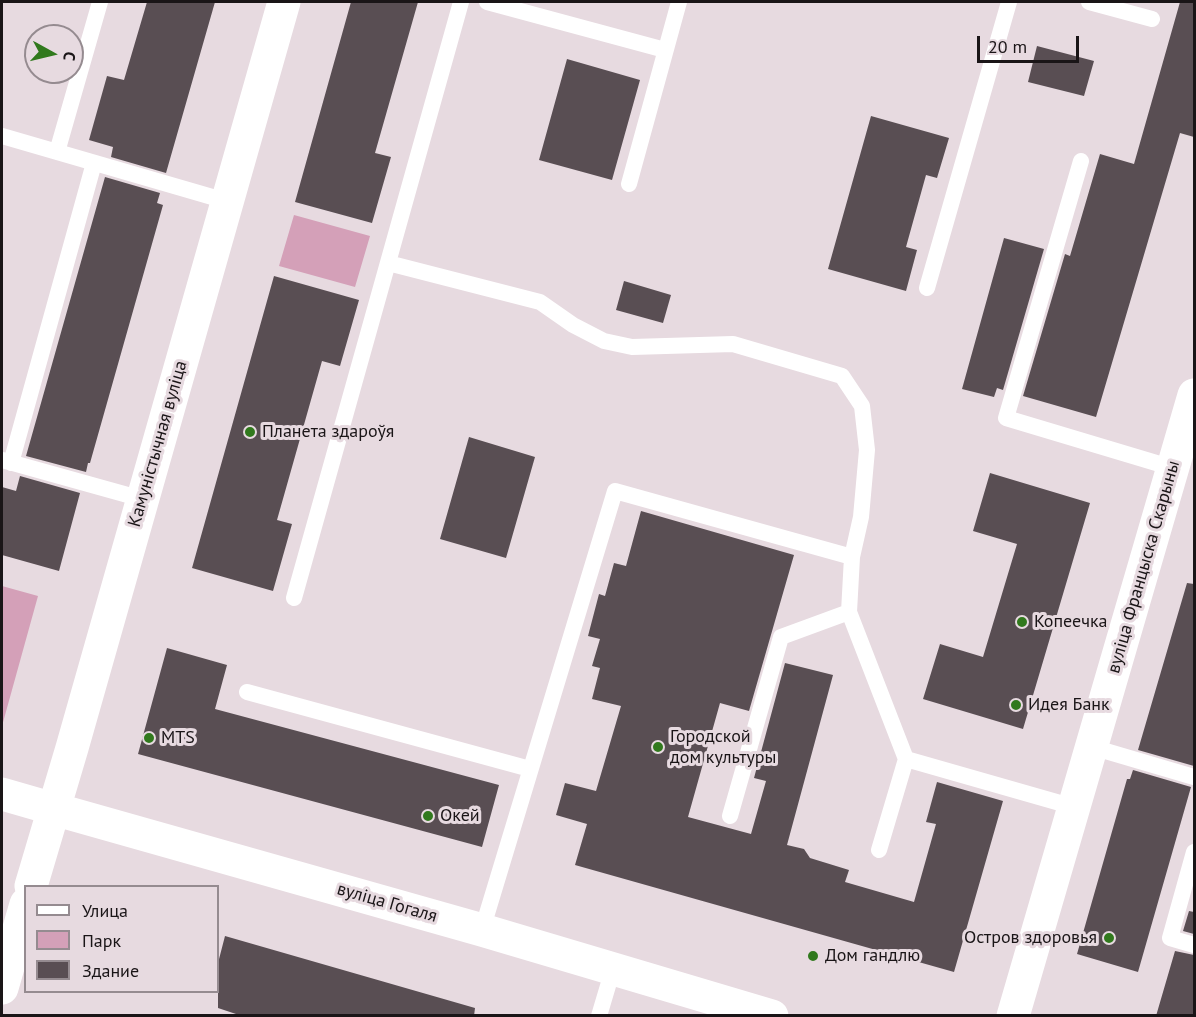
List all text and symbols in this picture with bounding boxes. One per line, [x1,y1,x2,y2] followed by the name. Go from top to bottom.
[24,24,84,84] north arrow
[980,24,1082,62] scale bar
[988,35,1027,58] text: 20 m
[59,50,80,62] text: С
[124,358,192,530] street label: Камуністычная вуліца
[262,421,394,443] place label: Планета здароўя
[243,425,257,439] marker: Планета здароўя
[1103,458,1185,676] street label: вуліца Францыска Скарыны
[1034,611,1108,633] place label: Копеечка
[1015,615,1029,629] marker: Копеечка
[1028,694,1110,716] place label: Идея Банк
[1009,698,1023,712] marker: Идея Банк
[670,726,776,768] place label: Городской дом культуры
[161,727,195,749] place label: MTS
[142,731,156,745] marker: MTS
[651,740,665,754] marker: Городской дом культуры
[440,805,480,827] place label: Окей
[421,809,435,823] marker: Окей
[334,878,440,928] street label: вуліца Гогаля
[24,885,219,993] legend
[82,899,128,922] text: Улица
[964,927,1097,949] place label: Остров здоровья
[82,929,121,952] text: Парк
[1102,931,1116,945] marker: Остров здоровья
[825,945,920,967] place label: Дом гандлю
[806,949,820,963] marker: Дом гандлю
[82,959,139,982] text: Здание

